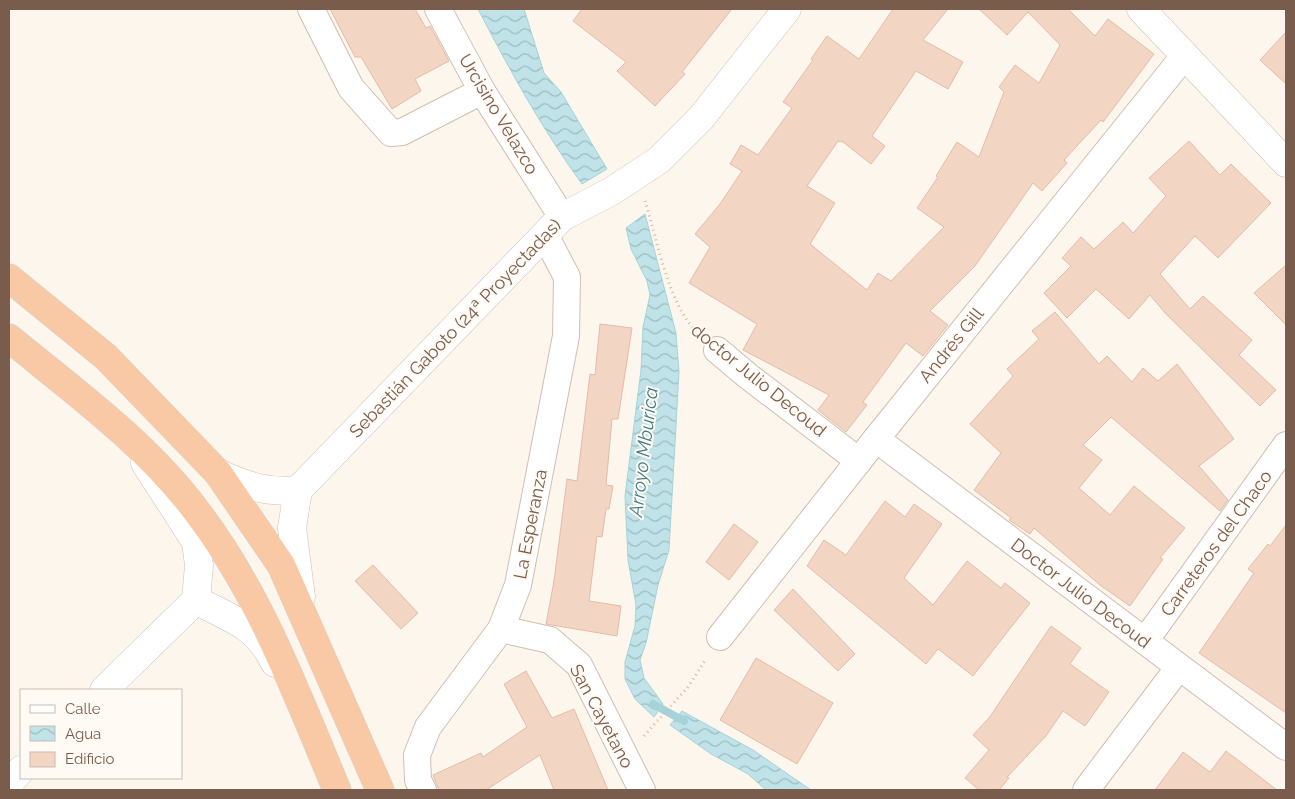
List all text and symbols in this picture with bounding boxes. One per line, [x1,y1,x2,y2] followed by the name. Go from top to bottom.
[455,50,543,178] street label: Urcisino Velazco
[345,214,565,442] street label: Sebastián Gaboto (24ª Proyectadas)
[914,303,988,387] street label: Andrés Gill
[687,319,831,441] street label: doctor Julio Decoud
[624,386,662,519] water label: Arroyo Mburica
[1156,466,1276,620] street label: Carreteros del Chaco
[509,467,551,581] street label: La Esperanza
[1007,534,1155,652] street label: Doctor Julio Decoud
[566,660,638,772] street label: San Cayetano
[20,689,182,779] legend
[65,700,101,718] text: Calle
[65,725,101,743] text: Agua
[65,750,115,768] text: Edificio

